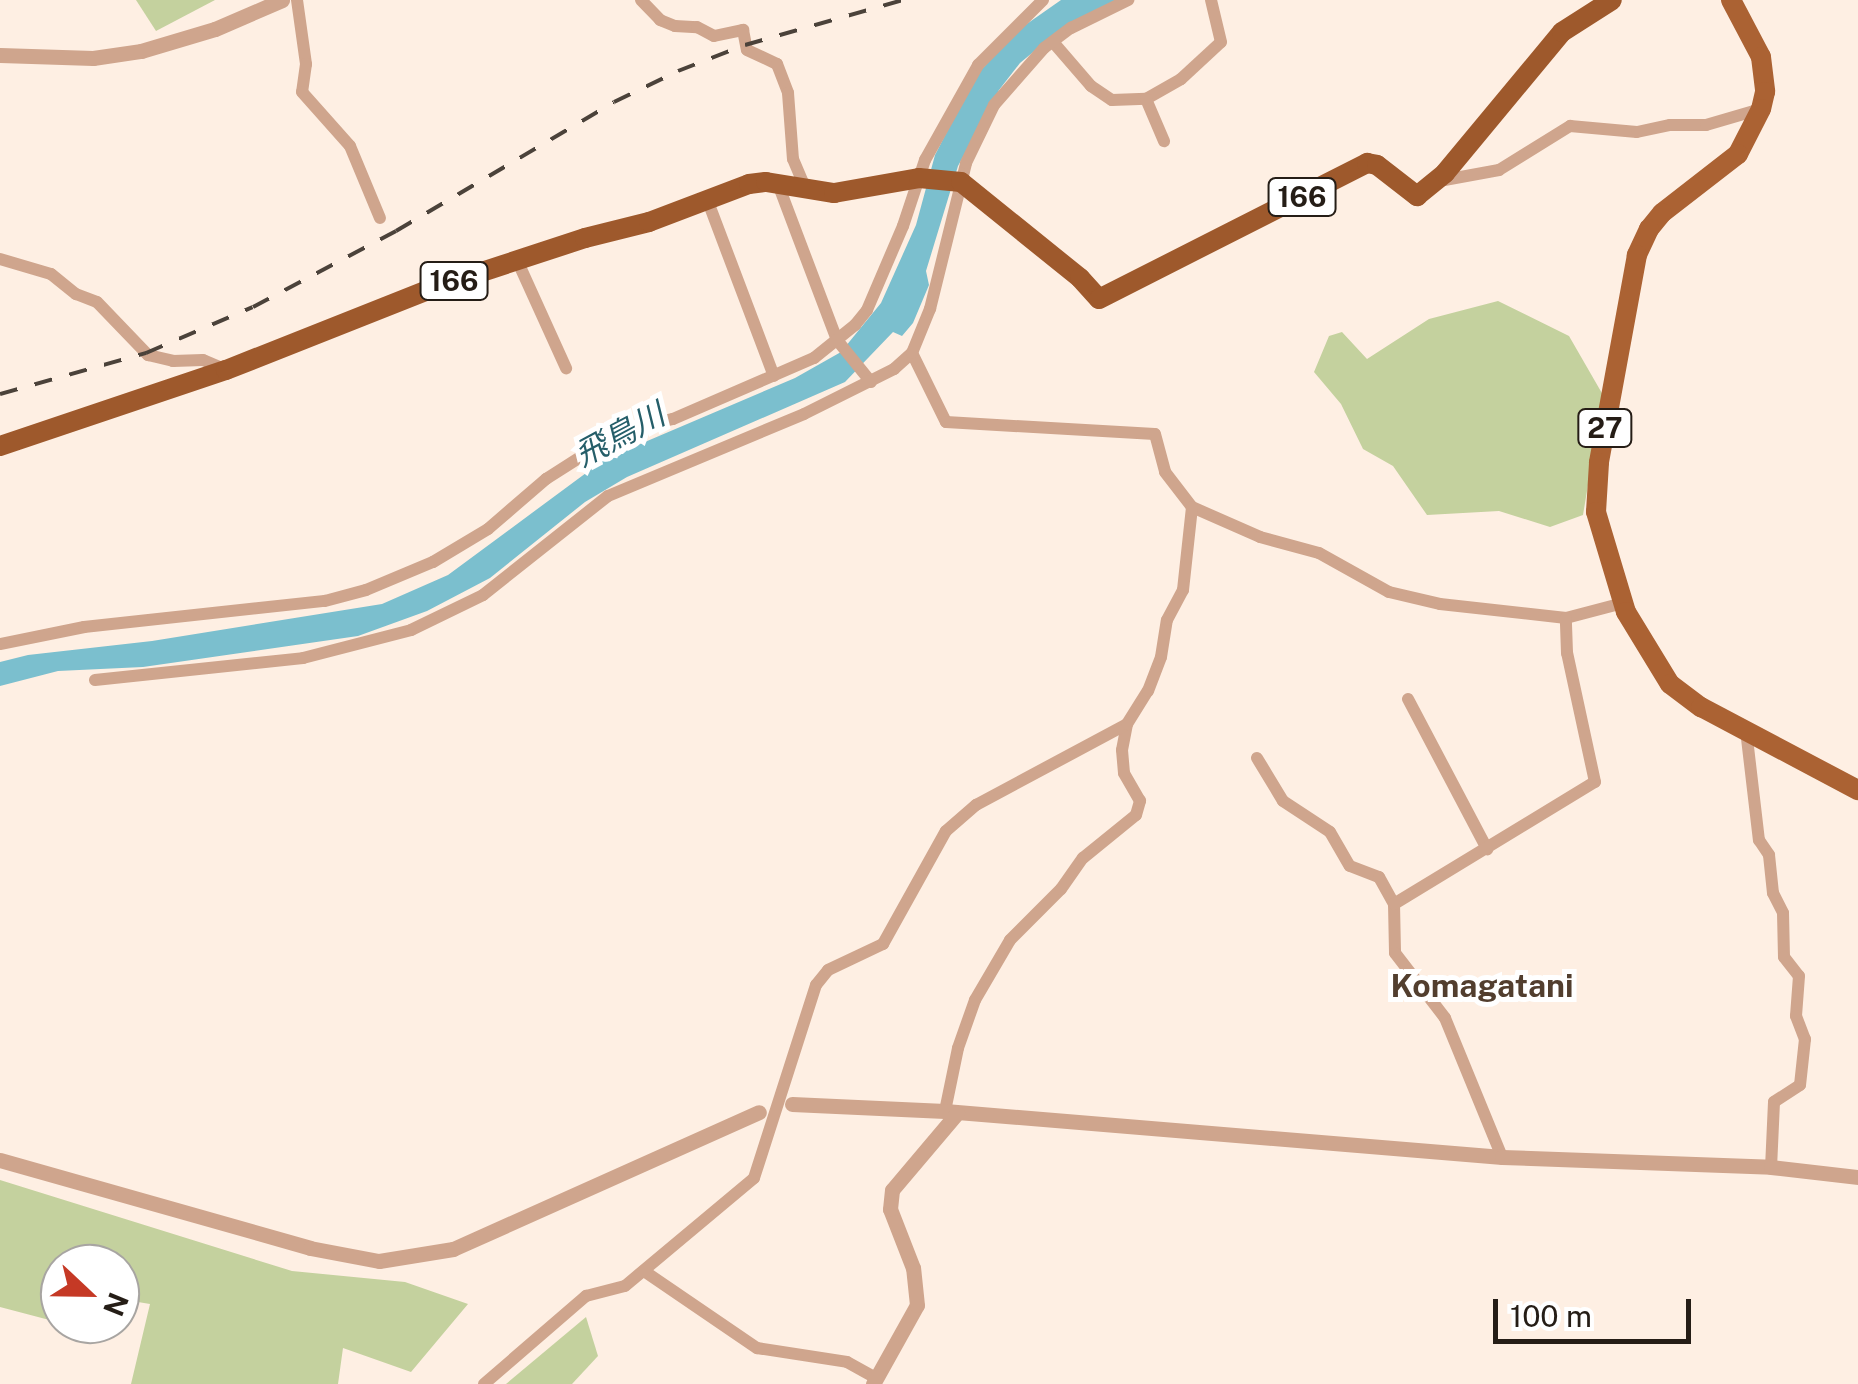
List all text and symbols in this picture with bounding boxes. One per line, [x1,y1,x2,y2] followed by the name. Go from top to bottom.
[1267,174,1337,220] road number: 166
[419,258,489,304] road number: 166
[569,396,671,474] water label: 飛鳥川
[1575,405,1635,451] road number: 27
[1390,967,1574,1005] district label: Komagatani
[40,1244,140,1344] north arrow
[1498,1279,1696,1341] scale bar
[97,1288,136,1321] text: N
[1510,1298,1592,1334] text: 100 m

